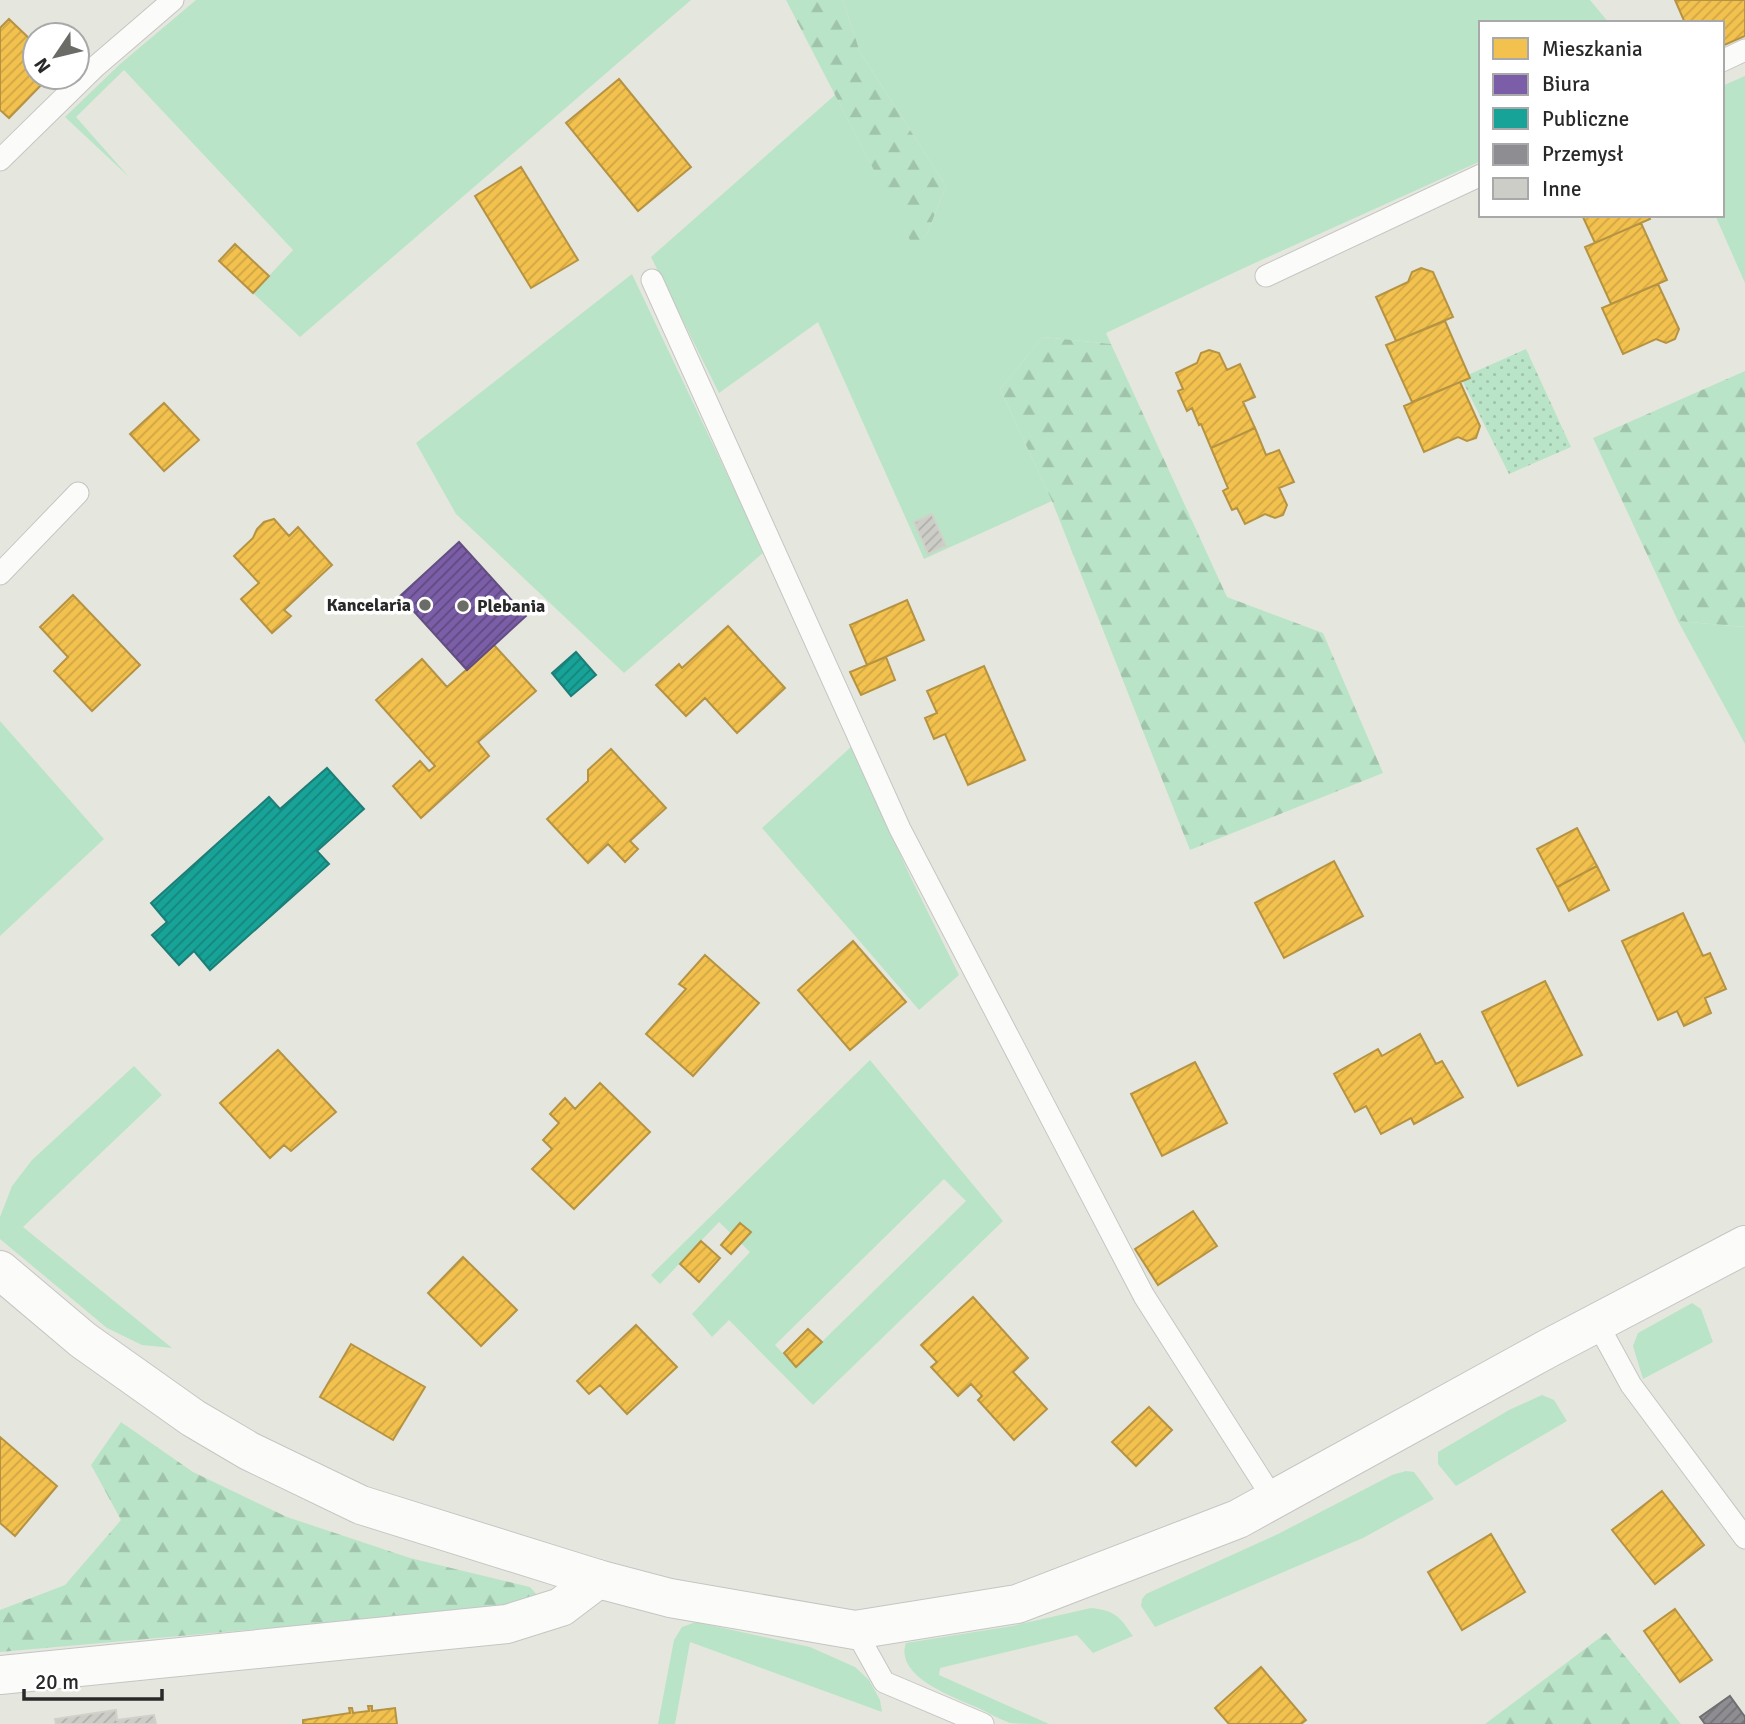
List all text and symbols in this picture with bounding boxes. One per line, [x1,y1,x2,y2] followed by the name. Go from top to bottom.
[21,21,91,91] north arrow
[1479,21,1724,217] legend
[1542,36,1643,62] text: Mieszkania
[29,53,57,77] text: N
[1542,71,1590,97] text: Biura
[1542,106,1629,132] text: Publiczne
[1542,141,1623,167] text: Przemysł
[1542,176,1582,202] text: Inne
[326,594,411,616] place label: Kancelaria
[477,595,545,617] place label: Plebania
[417,597,433,613] marker: Kancelaria
[455,598,471,614] marker: Plebania
[24,1658,163,1702] scale bar
[35,1669,79,1695] text: 20 m

